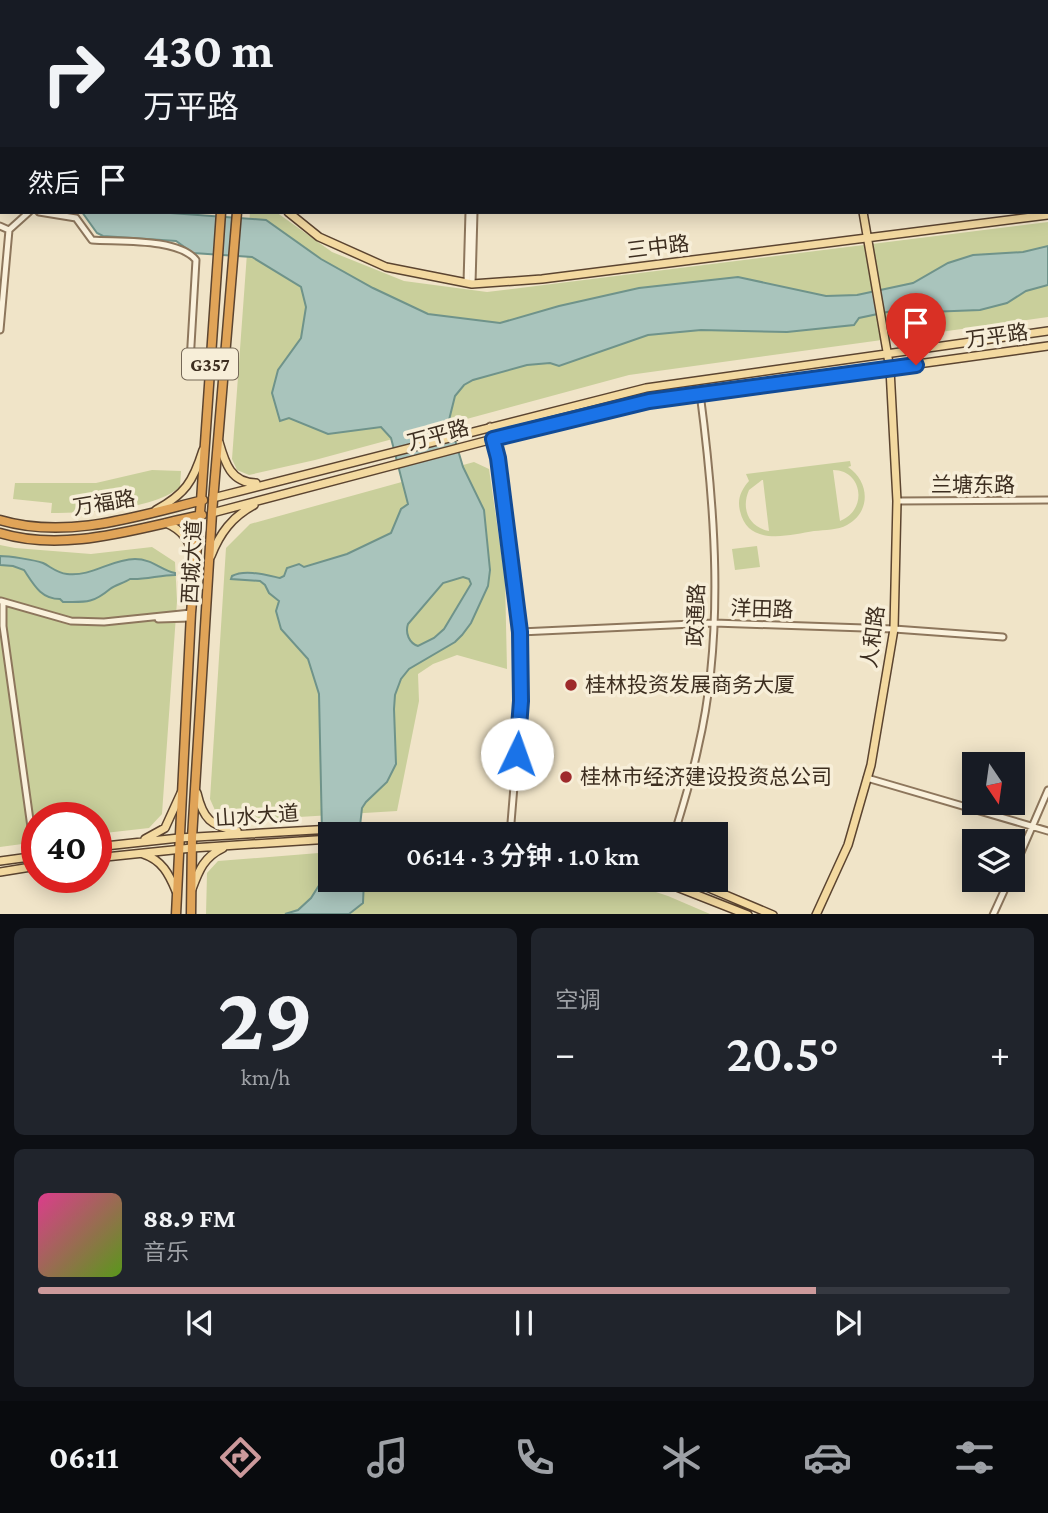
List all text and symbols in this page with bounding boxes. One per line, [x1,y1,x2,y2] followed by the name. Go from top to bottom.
[143,23,274,78] text: 430 m
[28,28,119,119] icon: right
[143,89,239,125] text: 万平路
[94,161,132,199] icon: arrive
[28,169,80,198] text: 然后
[625,231,691,263] street label: 三中路
[886,293,946,365] pin
[897,304,935,342] icon: arrive
[964,320,1030,352] street label: 万平路
[182,348,238,380] road number: G357
[404,415,472,455] street label: 万平路
[931,473,1015,497] street label: 兰塘东路
[71,486,137,520] street label: 万福路
[178,519,206,605] street label: 西城大道
[683,583,709,647] street label: 政通路
[730,596,794,622] street label: 洋田路
[857,604,889,670] street label: 人和路
[585,673,795,697] place label: 桂林投资发展商务大厦
[563,677,579,693] marker: 桂林投资发展商务大厦
[480,717,554,791] position arrow
[962,752,1026,816] north arrow
[962,752,1025,892] map controls
[580,765,832,789] place label: 桂林市经济建设投资总公司
[558,769,574,785] marker: 桂林市经济建设投资总公司
[214,801,300,831] street label: 山水大道
[21,802,112,893] speed limit sign: 40
[962,829,1025,892] button: layers
[406,842,640,871] text: 06:14 · 3 分钟 · 1.0 km
[218,967,313,1069] text: 29
[555,987,601,1013] text: 空调
[726,1024,839,1082] text: 20.5°
[555,1032,575,1074] text: −
[990,1032,1010,1074] text: +
[241,1064,290,1090] text: km/h
[143,1204,236,1233] text: 88.9 FM
[143,1239,189,1265] text: 音乐
[181,1304,219,1342] icon: previous
[505,1304,543,1342] icon: pause
[829,1304,867,1342] icon: next
[216,1433,265,1482] icon: directions
[363,1433,412,1482] icon: music
[510,1433,559,1482] icon: phone
[657,1433,706,1482] icon: climate
[803,1433,852,1482] icon: car
[950,1433,999,1482] icon: filters
[49,1439,119,1475] text: 06:11

